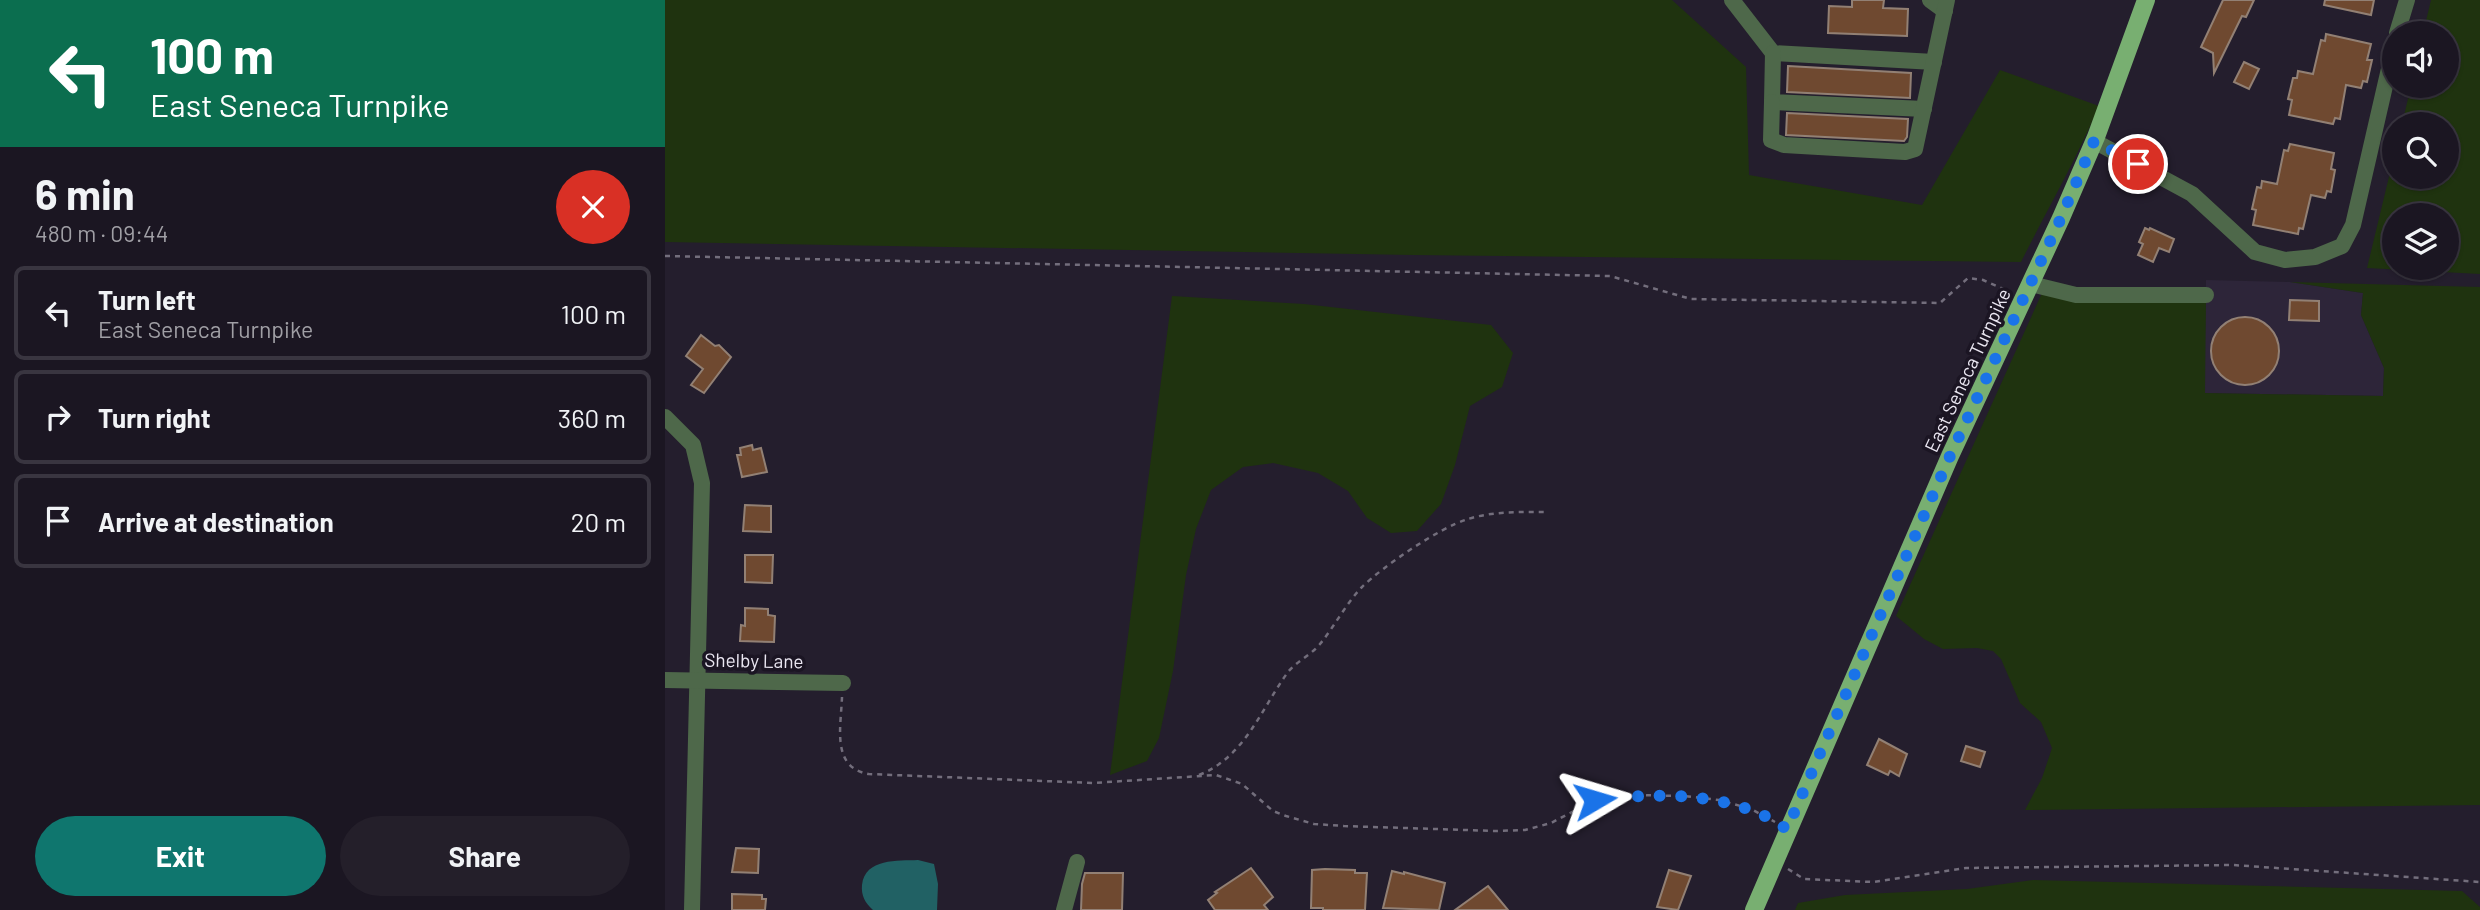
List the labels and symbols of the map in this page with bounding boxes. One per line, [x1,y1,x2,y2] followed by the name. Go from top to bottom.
[2108,134,2168,194] pin
[1919,285,2015,455] street label: East Seneca Turnpike
[704,648,804,672] street label: Shelby Lane
[1558,763,1632,837] position arrow

